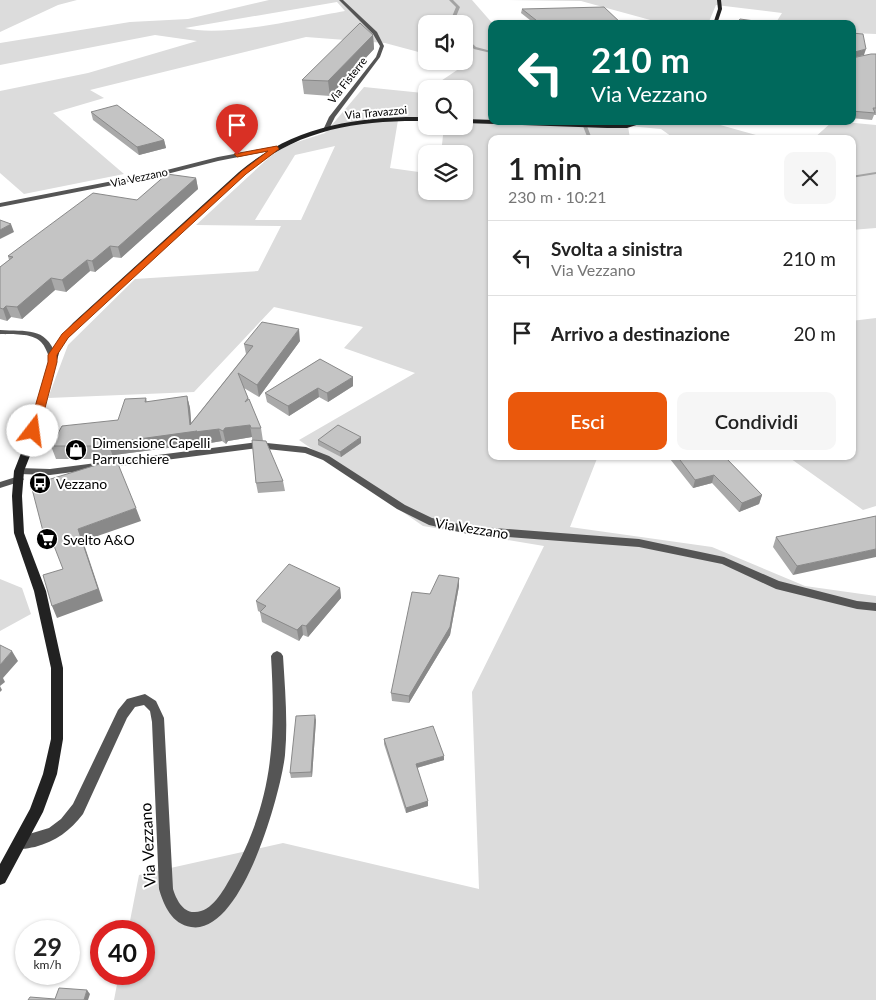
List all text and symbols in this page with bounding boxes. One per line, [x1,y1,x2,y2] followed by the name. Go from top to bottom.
[418,15,473,200] map controls
[418,15,473,70] button: sound
[591,38,690,80] text: 210 m
[508,40,573,105] icon: left
[325,54,369,106] street label: Via Fisterre
[418,80,473,135] button: search
[591,80,707,107] text: Via Vezzano
[344,103,408,121] street label: Via Travazzoi
[216,104,258,155] pin
[223,111,251,139] icon: arrive
[418,145,473,200] button: layers
[508,150,582,186] text: 1 min
[784,152,836,204] button: close
[109,165,169,189] street label: Via Vezzano
[508,187,607,206] text: 230 m · 10:21
[551,237,683,260] text: Svolta a sinistra
[508,244,536,272] icon: left
[782,247,836,270] text: 210 m
[551,260,636,279] text: Via Vezzano
[508,319,536,347] icon: arrive
[551,322,730,345] text: Arrivo a destinazione
[793,322,836,345] text: 20 m
[508,392,667,450] button: Esci
[677,392,836,450] button: Condividi
[6,404,58,456] position arrow
[92,434,210,467] place label: Dimensione Capelli Parrucchiere
[64,438,88,462] shop icon: Dimensione Capelli Parrucchiere
[28,471,52,495] bus stop icon: Vezzano
[56,475,107,492] place label: Vezzano
[434,514,510,542] street label: Via Vezzano
[35,527,59,551] supermarket icon: Svelto A&O
[63,531,135,548] place label: Svelto A&O
[135,802,159,888] street label: Via Vezzano
[90,920,155,985] speed limit sign: 40
[33,931,62,961] text: 29
[33,957,62,972] text: km/h

